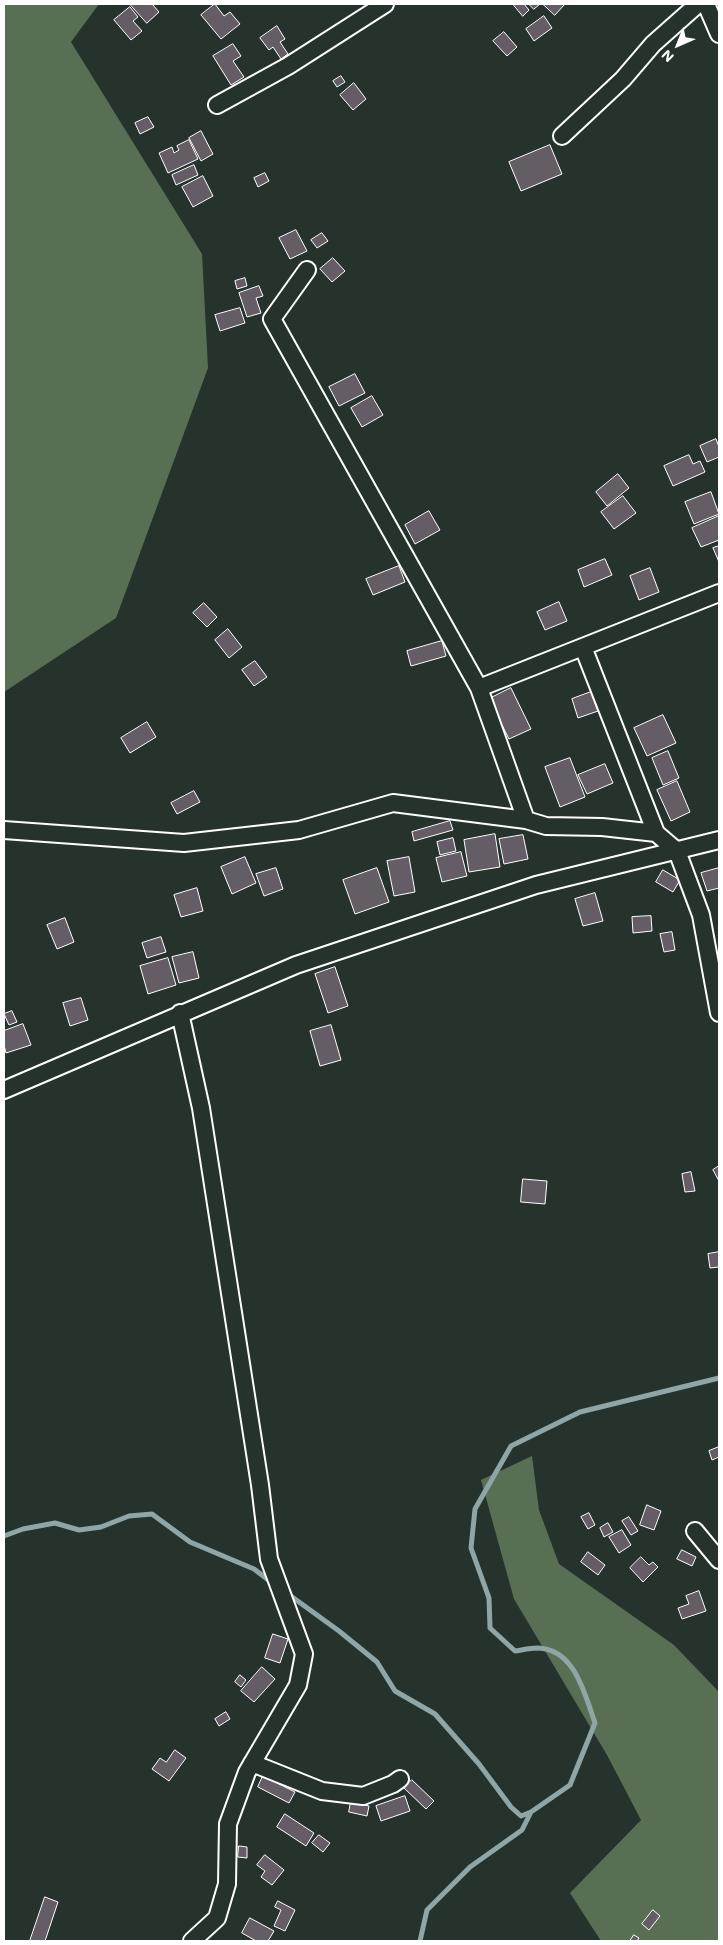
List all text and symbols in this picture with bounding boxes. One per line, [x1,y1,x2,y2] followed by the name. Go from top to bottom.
[653,20,703,70] north arrow
[657,46,678,67] text: N

